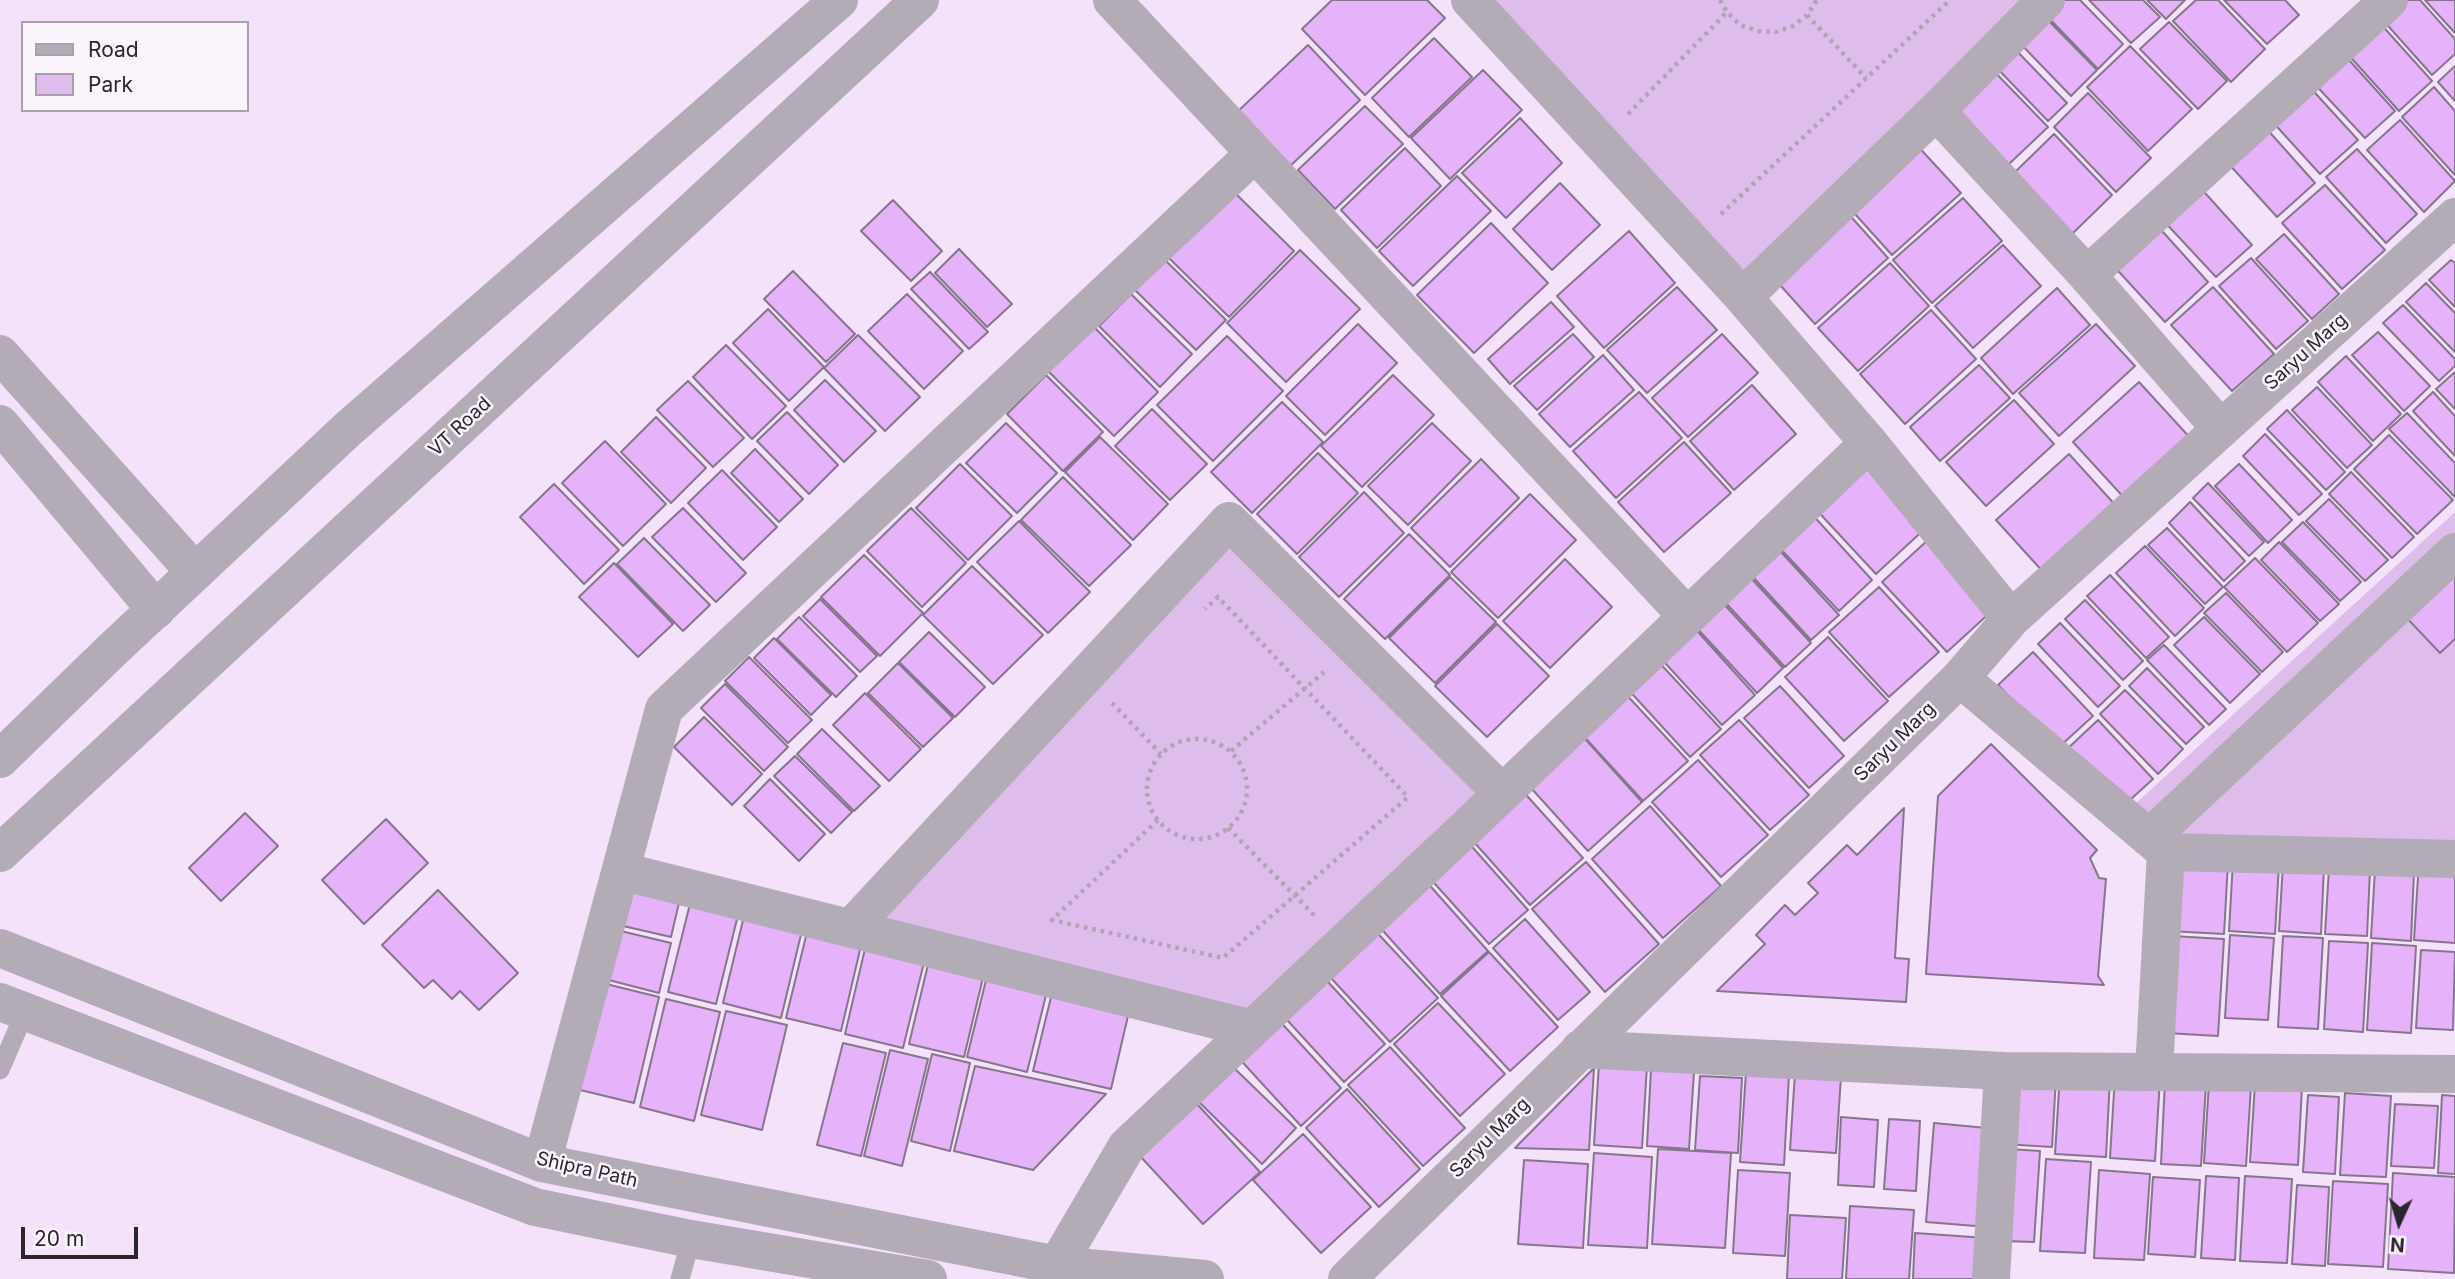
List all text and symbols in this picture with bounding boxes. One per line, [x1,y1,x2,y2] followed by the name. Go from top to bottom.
[21,21,248,112] legend
[88,37,139,62] text: Road
[88,72,133,97] text: Park
[2260,309,2352,395] street label: Saryu Marg
[424,393,496,461] street label: VT Road
[1850,698,1940,786] street label: Saryu Marg
[1445,1093,1535,1183] street label: Saryu Marg
[534,1147,640,1193] street label: Shipra Path
[2364,1188,2434,1258] north arrow
[24,1212,142,1256] scale bar
[34,1226,84,1251] text: 20 m
[2389,1232,2406,1256] text: N

